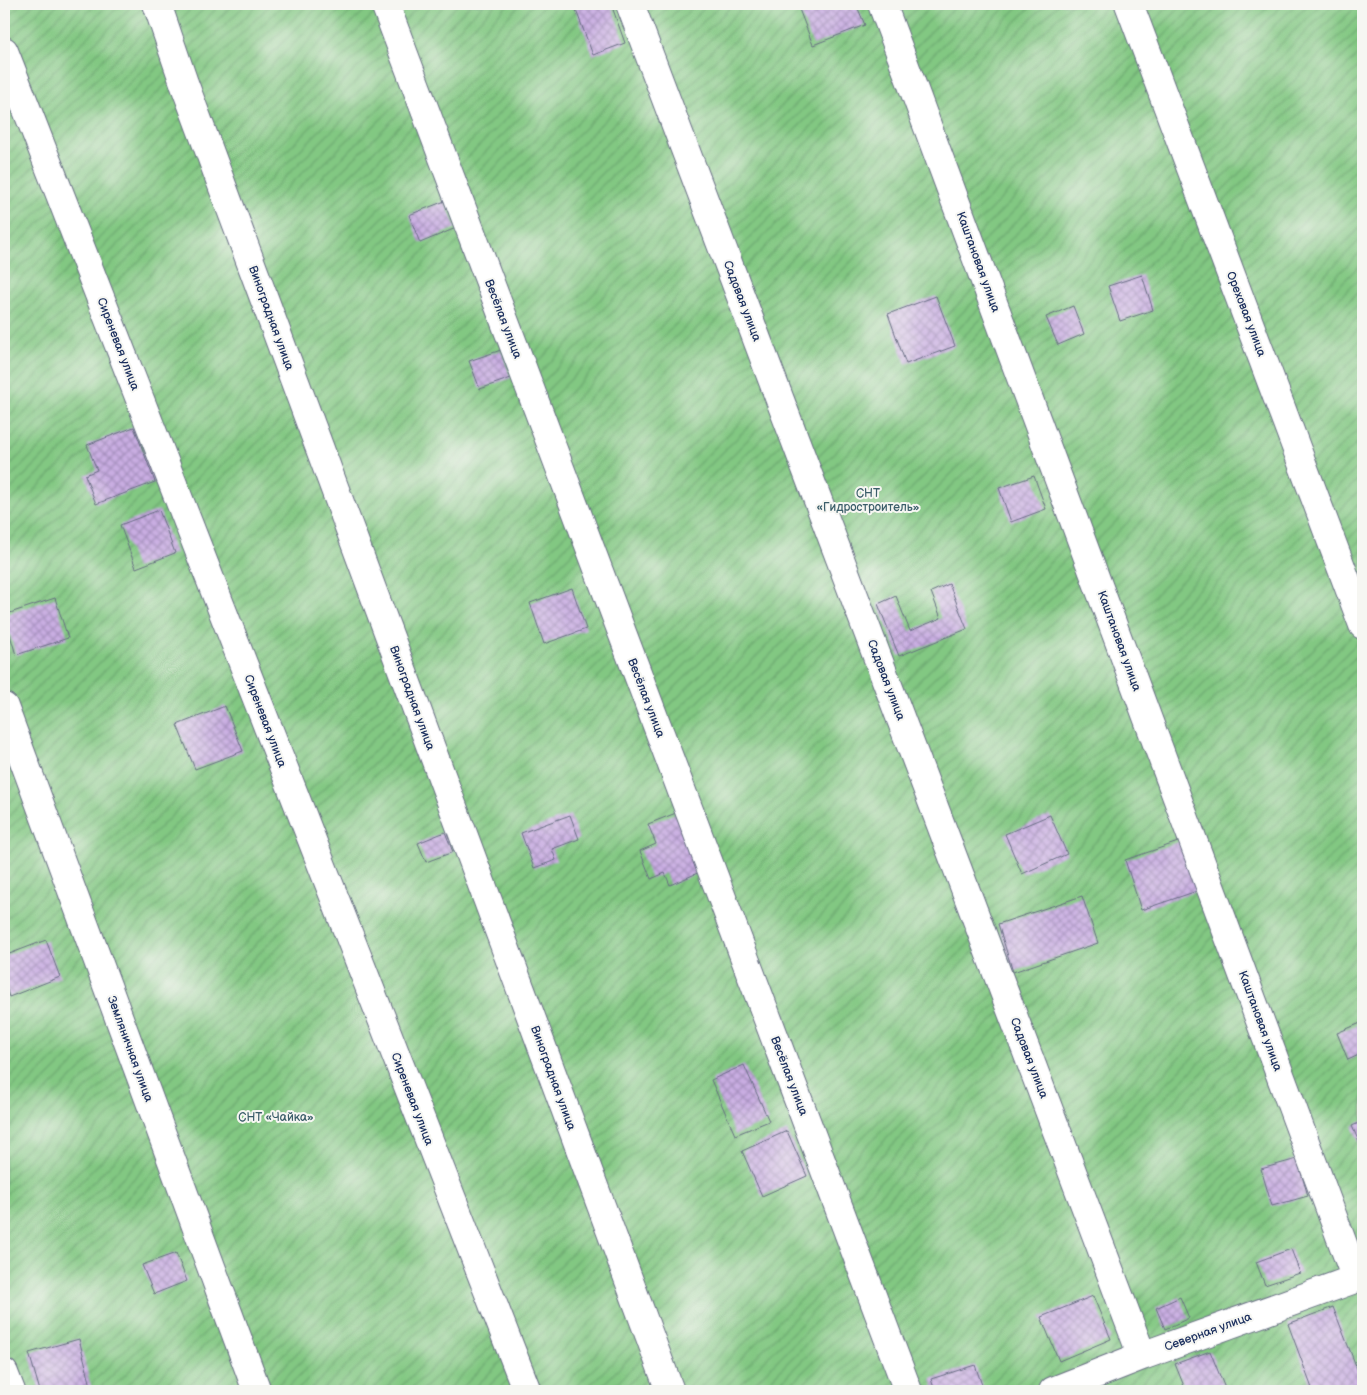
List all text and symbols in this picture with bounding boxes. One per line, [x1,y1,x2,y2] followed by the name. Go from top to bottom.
[953,210,1003,314] street label: Каштановая улица
[720,259,764,343] street label: Садовая улица
[245,264,297,372] street label: Виноградная улица
[1223,269,1269,359] street label: Ореховая улица
[481,277,525,361] street label: Весёлая улица
[93,295,143,393] street label: Сиреневая улица
[817,486,920,515] park label: СНТ «Гидростроитель»
[1094,589,1144,693] street label: Каштановая улица
[864,638,908,722] street label: Садовая улица
[386,644,438,752] street label: Виноградная улица
[624,656,668,740] street label: Весёлая улица
[240,672,290,770] street label: Сиреневая улица
[1235,969,1285,1073] street label: Каштановая улица
[104,994,156,1104] street label: Земляничная улица
[1007,1016,1051,1100] street label: Садовая улица
[527,1024,579,1132] street label: Виноградная улица
[767,1034,811,1118] street label: Весёлая улица
[387,1050,437,1148] street label: Сиреневая улица
[238,1110,314,1125] park label: СНТ «Чайка»
[1162,1309,1254,1355] street label: Северная улица

